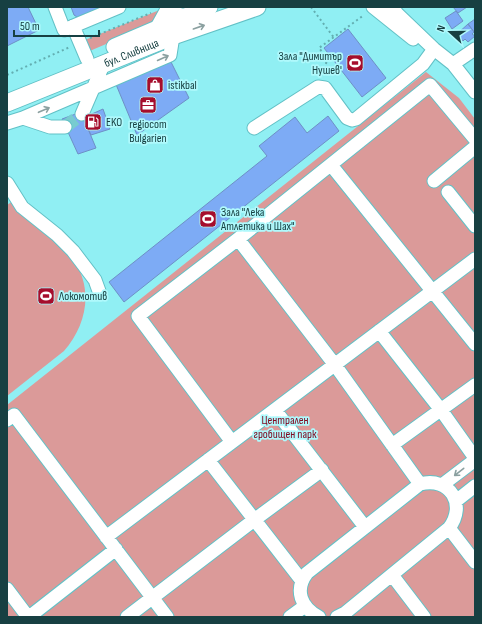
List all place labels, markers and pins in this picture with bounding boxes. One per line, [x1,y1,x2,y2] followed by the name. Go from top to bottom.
[278,49,342,78] place label: Зала "Димитър Нушев'
[345,53,365,73] sports icon: Зала "Димитър Нушев'
[145,75,165,95] shop icon: istikbal
[168,78,197,93] place label: istikbal
[138,95,158,115] office icon: regiocom Bulgarien
[83,112,103,132] fuel station icon: EKO
[106,115,122,130] place label: EKO
[129,117,167,146] place label: regiocom Bulgarien
[220,205,295,234] place label: Зала "Лека Атлетика и Шах"
[198,209,218,229] sports icon: Зала "Лека Атлетика и Шах"
[36,286,56,306] sports icon: Локомотив
[58,289,107,304] place label: Локомотив

